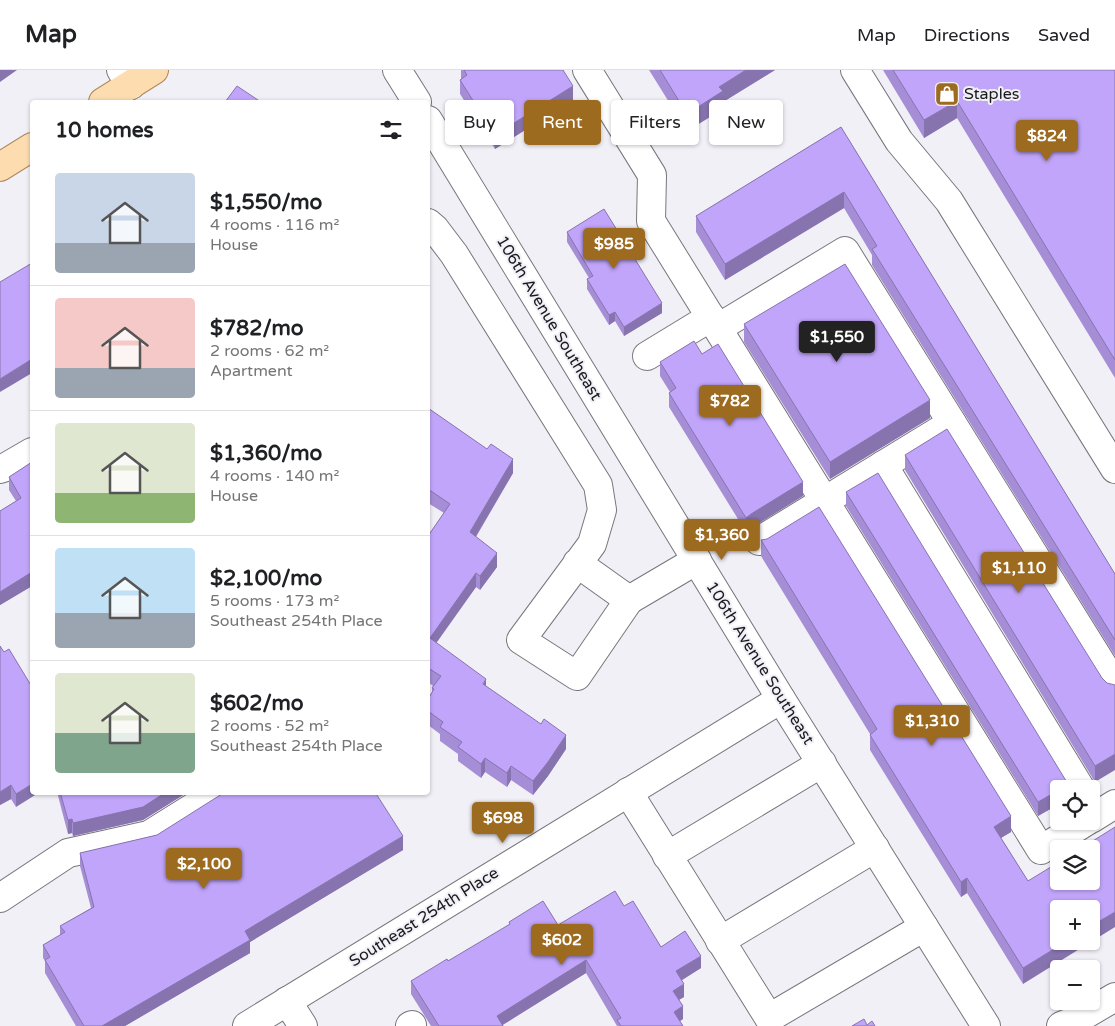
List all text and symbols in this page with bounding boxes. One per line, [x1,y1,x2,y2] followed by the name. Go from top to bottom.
[25,20,77,49] text: Map
[857,24,896,46] text: Map
[924,24,1010,46] text: Directions
[1038,24,1090,46] text: Saved
[934,81,960,107] shop icon: Staples
[964,84,1019,104] place label: Staples
[445,100,514,145] chip: Buy
[524,100,601,145] chip: Rent
[611,100,699,145] chip: Filters
[709,100,783,145] chip: New
[377,116,405,144] icon: filters
[55,118,154,143] text: 10 homes
[1017,119,1077,162] pin: $824
[1027,126,1067,146] text: $824
[210,190,322,215] text: $1,550/mo
[95,193,155,253] icon: home
[210,215,339,235] text: 4 rooms · 116 m²
[584,228,644,270] pin: $985
[492,232,606,404] street label: 106th Avenue Southeast
[594,234,634,254] text: $985
[210,235,258,255] text: House
[210,316,304,341] text: $782/mo
[95,318,155,378] icon: home
[796,320,878,363] pin: $1,550
[810,327,864,347] text: $1,550
[210,341,329,361] text: 2 rooms · 62 m²
[210,361,293,381] text: Apartment
[700,384,760,427] pin: $782
[710,391,750,411] text: $782
[210,441,322,466] text: $1,360/mo
[95,443,155,503] icon: home
[210,466,339,486] text: 4 rooms · 140 m²
[210,486,258,506] text: House
[681,518,763,561] pin: $1,360
[695,525,749,545] text: $1,360
[978,552,1060,594] pin: $1,110
[992,558,1046,578] text: $1,110
[210,566,322,591] text: $2,100/mo
[95,568,155,628] icon: home
[702,578,818,748] street label: 106th Avenue Southeast
[210,591,339,611] text: 5 rooms · 173 m²
[210,611,382,631] text: Southeast 254th Place
[210,691,304,716] text: $602/mo
[95,693,155,753] icon: home
[891,704,973,747] pin: $1,310
[905,711,959,731] text: $1,310
[210,716,329,736] text: 2 rooms · 52 m²
[210,736,382,756] text: Southeast 254th Place
[1050,780,1100,1010] map controls
[1050,780,1100,830] button: locate
[473,802,533,844] pin: $698
[483,808,523,828] text: $698
[1050,840,1100,890] button: layers
[163,848,245,890] pin: $2,100
[177,854,231,874] text: $2,100
[346,863,502,971] street label: Southeast 254th Place
[1050,900,1100,950] button: +
[532,924,592,966] pin: $602
[542,930,582,950] text: $602
[1050,960,1100,1010] button: −

